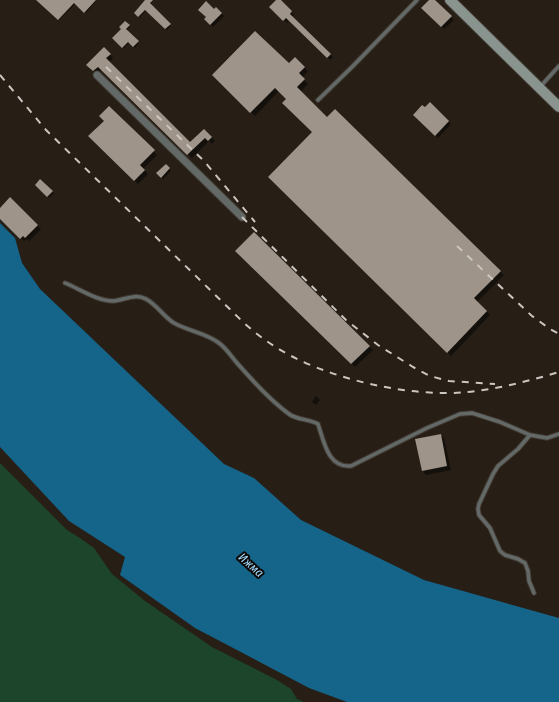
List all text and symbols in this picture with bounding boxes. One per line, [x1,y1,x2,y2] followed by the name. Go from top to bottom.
[236,550,266,580] water label: Ижма

